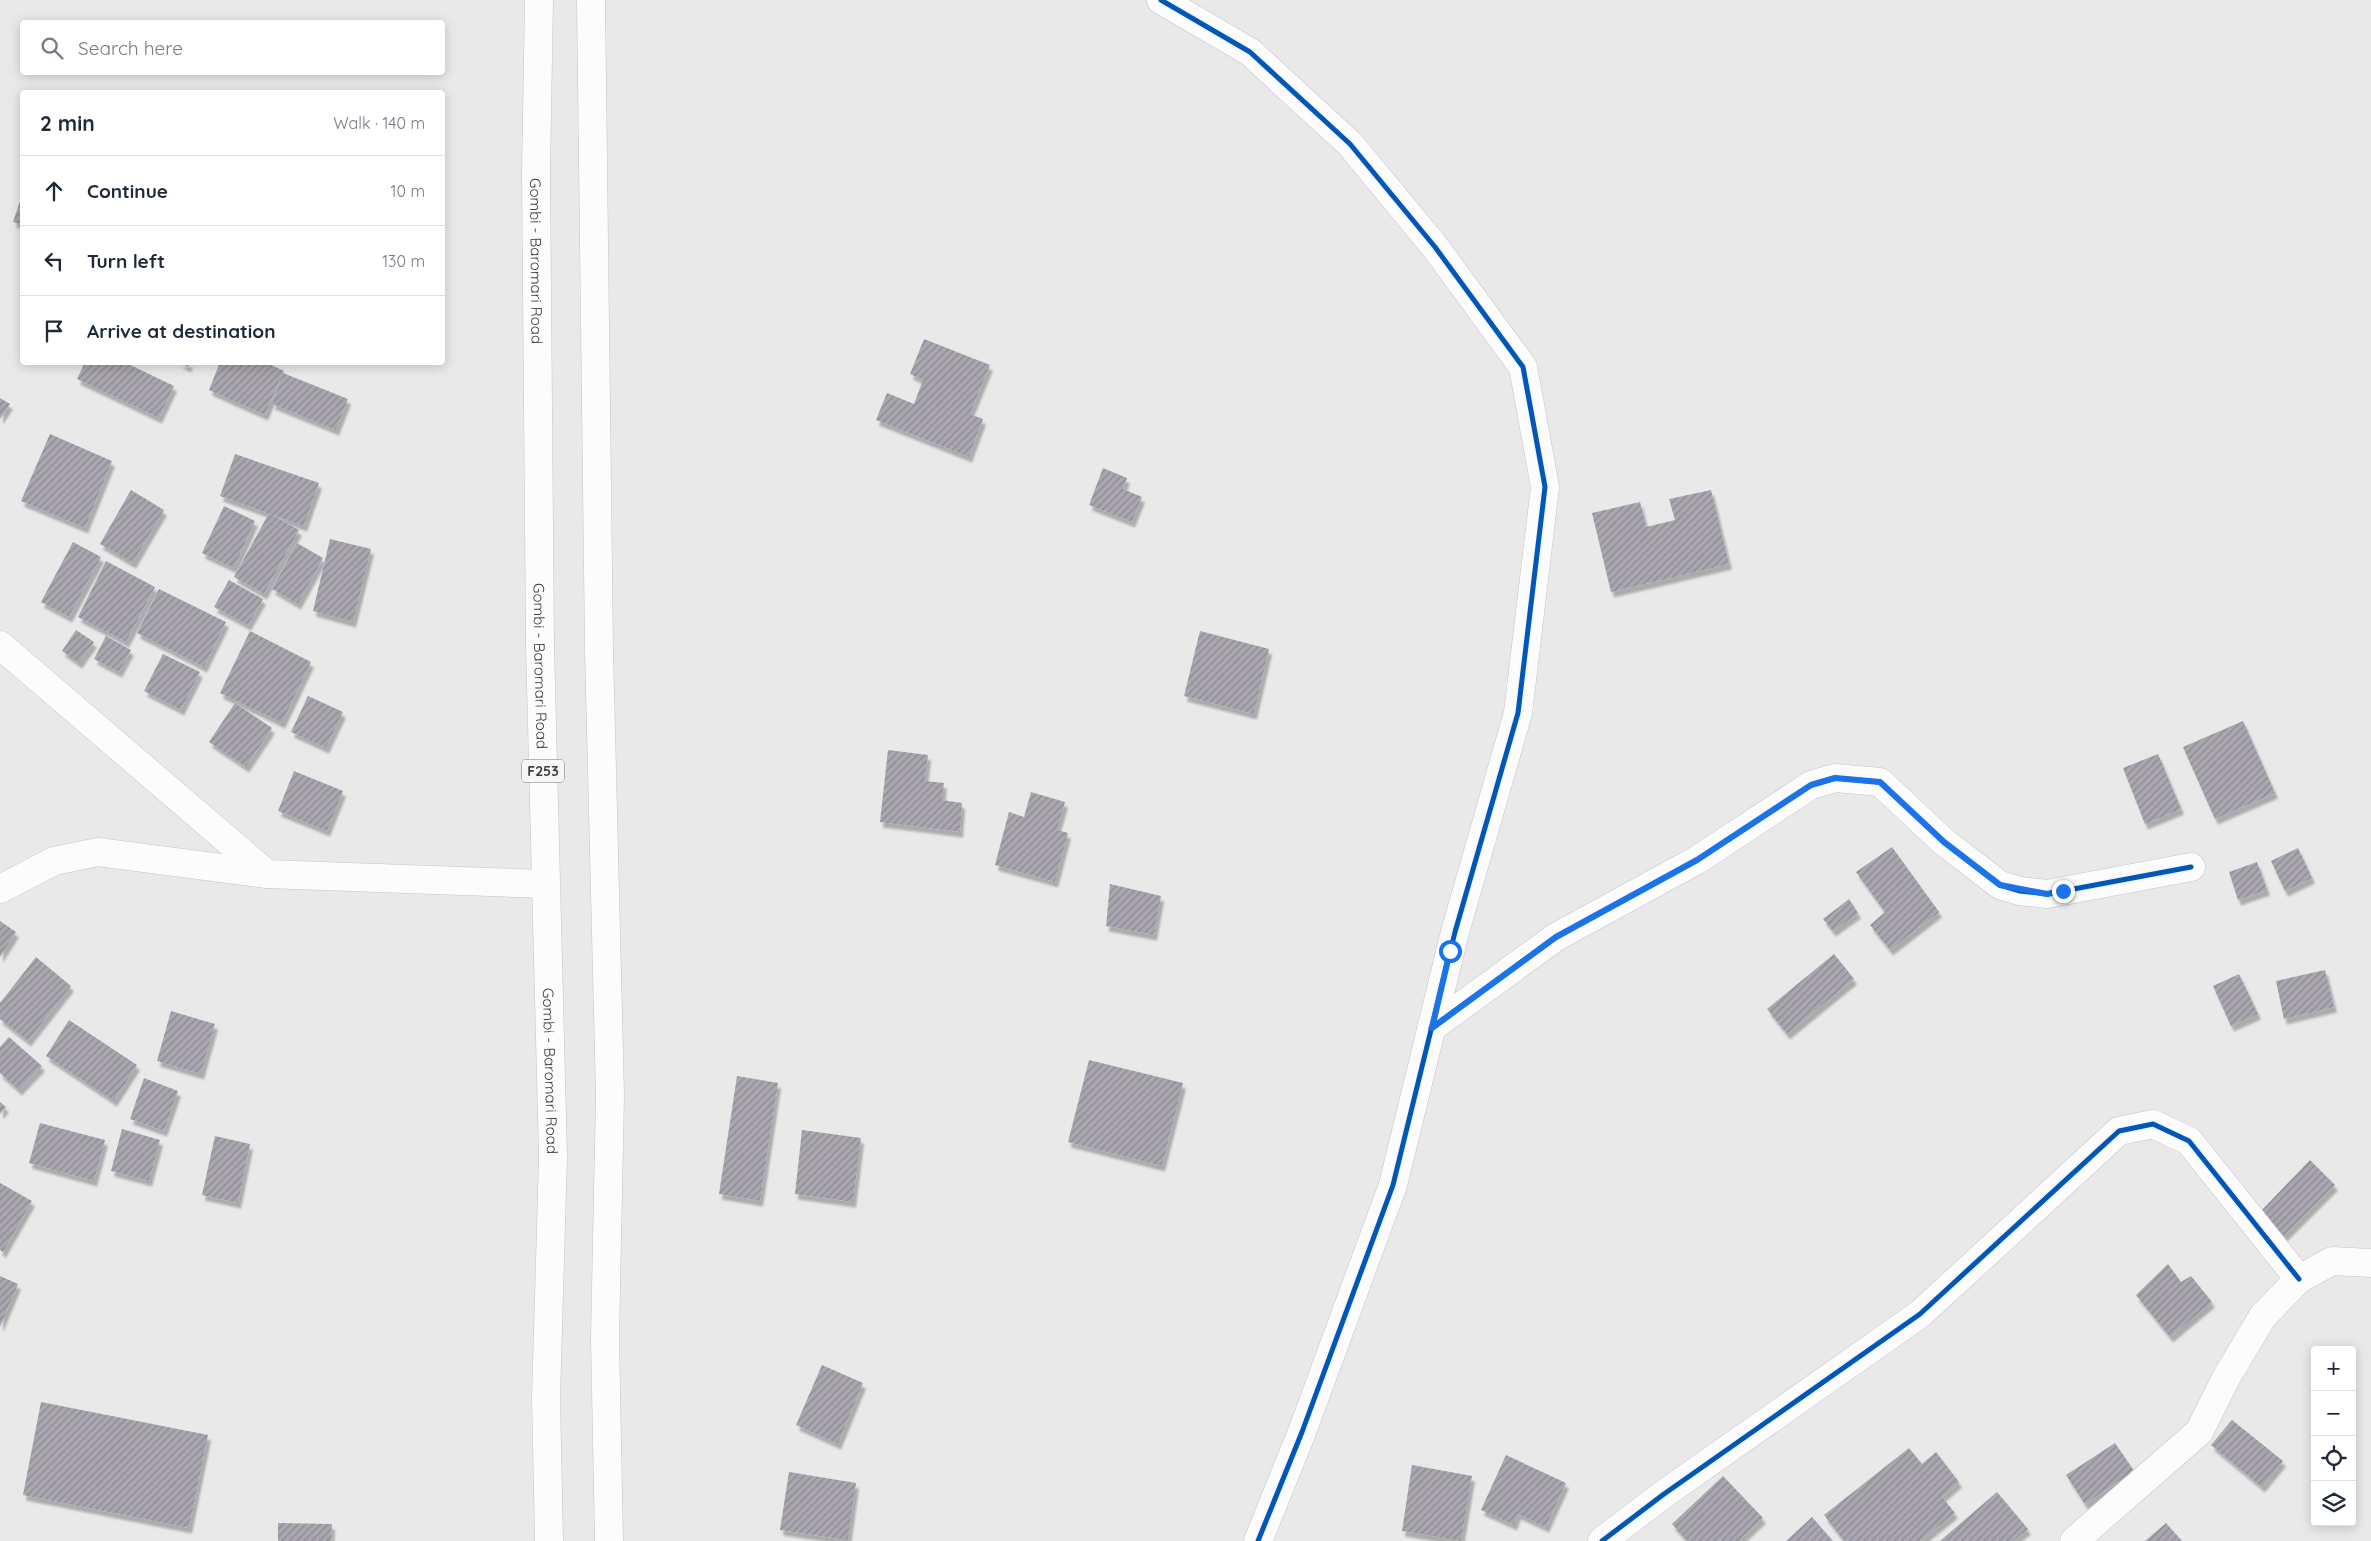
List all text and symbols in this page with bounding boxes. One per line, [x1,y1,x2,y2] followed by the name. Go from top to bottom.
[20,20,445,75] search box
[38,34,66,62] icon: search
[78,36,183,60] text: Search here
[40,110,95,136] text: 2 min
[333,113,425,133] text: Walk · 140 m
[40,177,68,205] icon: ahead
[527,178,547,344] street label: Gombi - Baromari Road
[87,179,168,203] text: Continue
[391,181,425,201] text: 10 m
[40,247,68,275] icon: left
[87,249,165,273] text: Turn left
[382,251,425,271] text: 130 m
[40,317,68,345] icon: arrive
[87,319,276,343] text: Arrive at destination
[530,583,552,749] street label: Gombi - Baromari Road
[522,759,564,782] road number: F253
[2052,880,2075,903] route end
[1439,940,1462,963] route start
[539,988,562,1154] street label: Gombi - Baromari Road
[2311,1346,2356,1526] map controls
[2311,1346,2356,1391] button: +
[2311,1391,2356,1436] button: −
[2311,1436,2356,1481] button: locate
[2311,1481,2356,1526] button: layers

